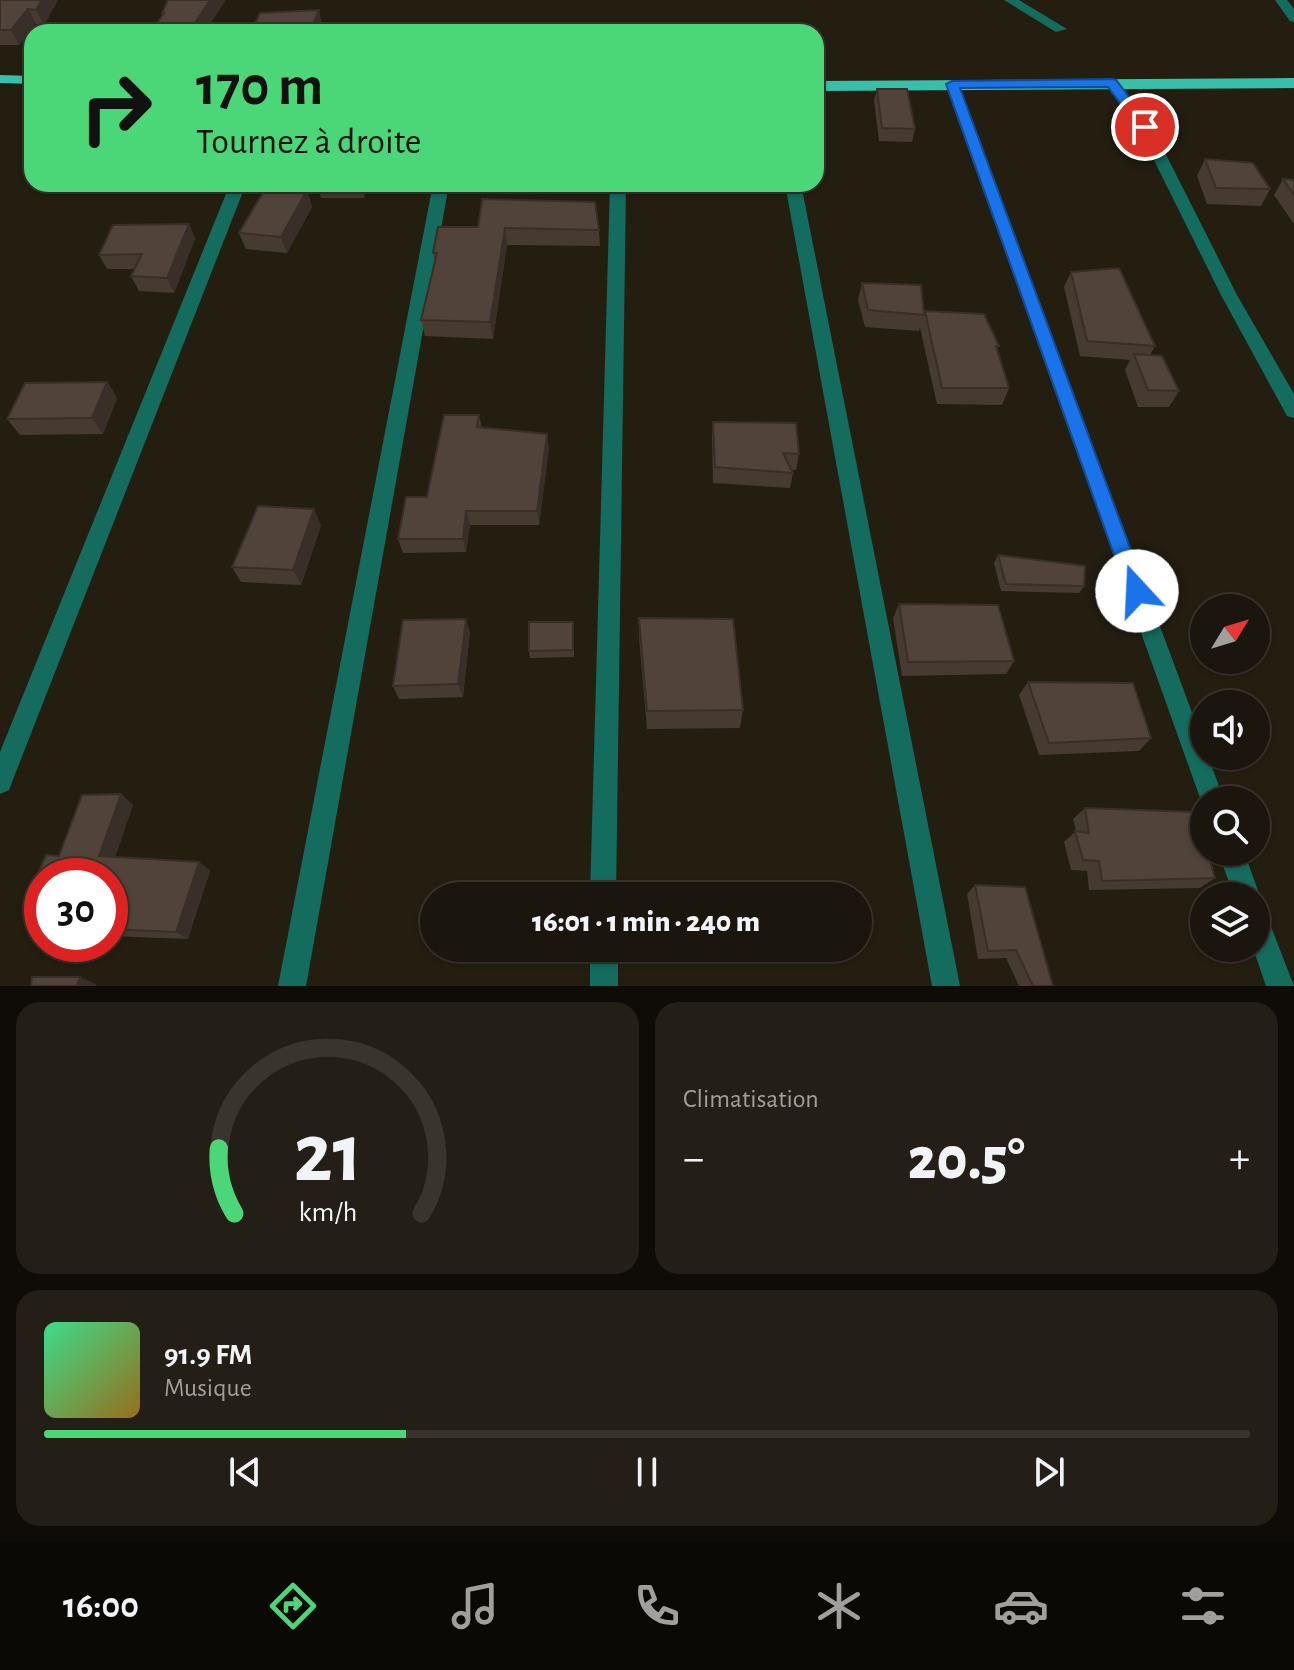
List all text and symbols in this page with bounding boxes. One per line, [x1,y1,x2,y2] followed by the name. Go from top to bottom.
[64,56,168,160] icon: right
[196,59,323,115] text: 170 m
[1111,93,1179,161] pin
[1123,105,1167,149] icon: arrive
[196,124,421,160] text: Tournez à droite
[1095,549,1179,633] position arrow
[1190,594,1270,674] north arrow
[1190,594,1270,962] map controls
[1190,690,1270,770] button: sound
[1190,786,1270,866] button: search
[24,858,128,962] speed limit sign: 30
[1190,882,1270,962] button: layers
[532,907,760,937] text: 16:01 · 1 min · 240 m
[683,1086,819,1112] text: Climatisation
[293,1113,362,1197] text: 21
[908,1130,1025,1190] text: 20.5°
[683,1137,704,1181] text: −
[1229,1137,1250,1181] text: +
[298,1198,357,1227] text: km/h
[164,1340,252,1370] text: 91.9 FM
[164,1375,252,1401] text: Musique
[223,1450,267,1494] icon: previous
[625,1450,669,1494] icon: pause
[1027,1450,1071,1494] icon: next
[265,1578,321,1634] icon: directions
[447,1578,503,1634] icon: music
[629,1578,685,1634] icon: phone
[811,1578,867,1634] icon: climate
[993,1578,1049,1634] icon: car
[1175,1578,1231,1634] icon: filters
[63,1588,139,1624] text: 16:00

